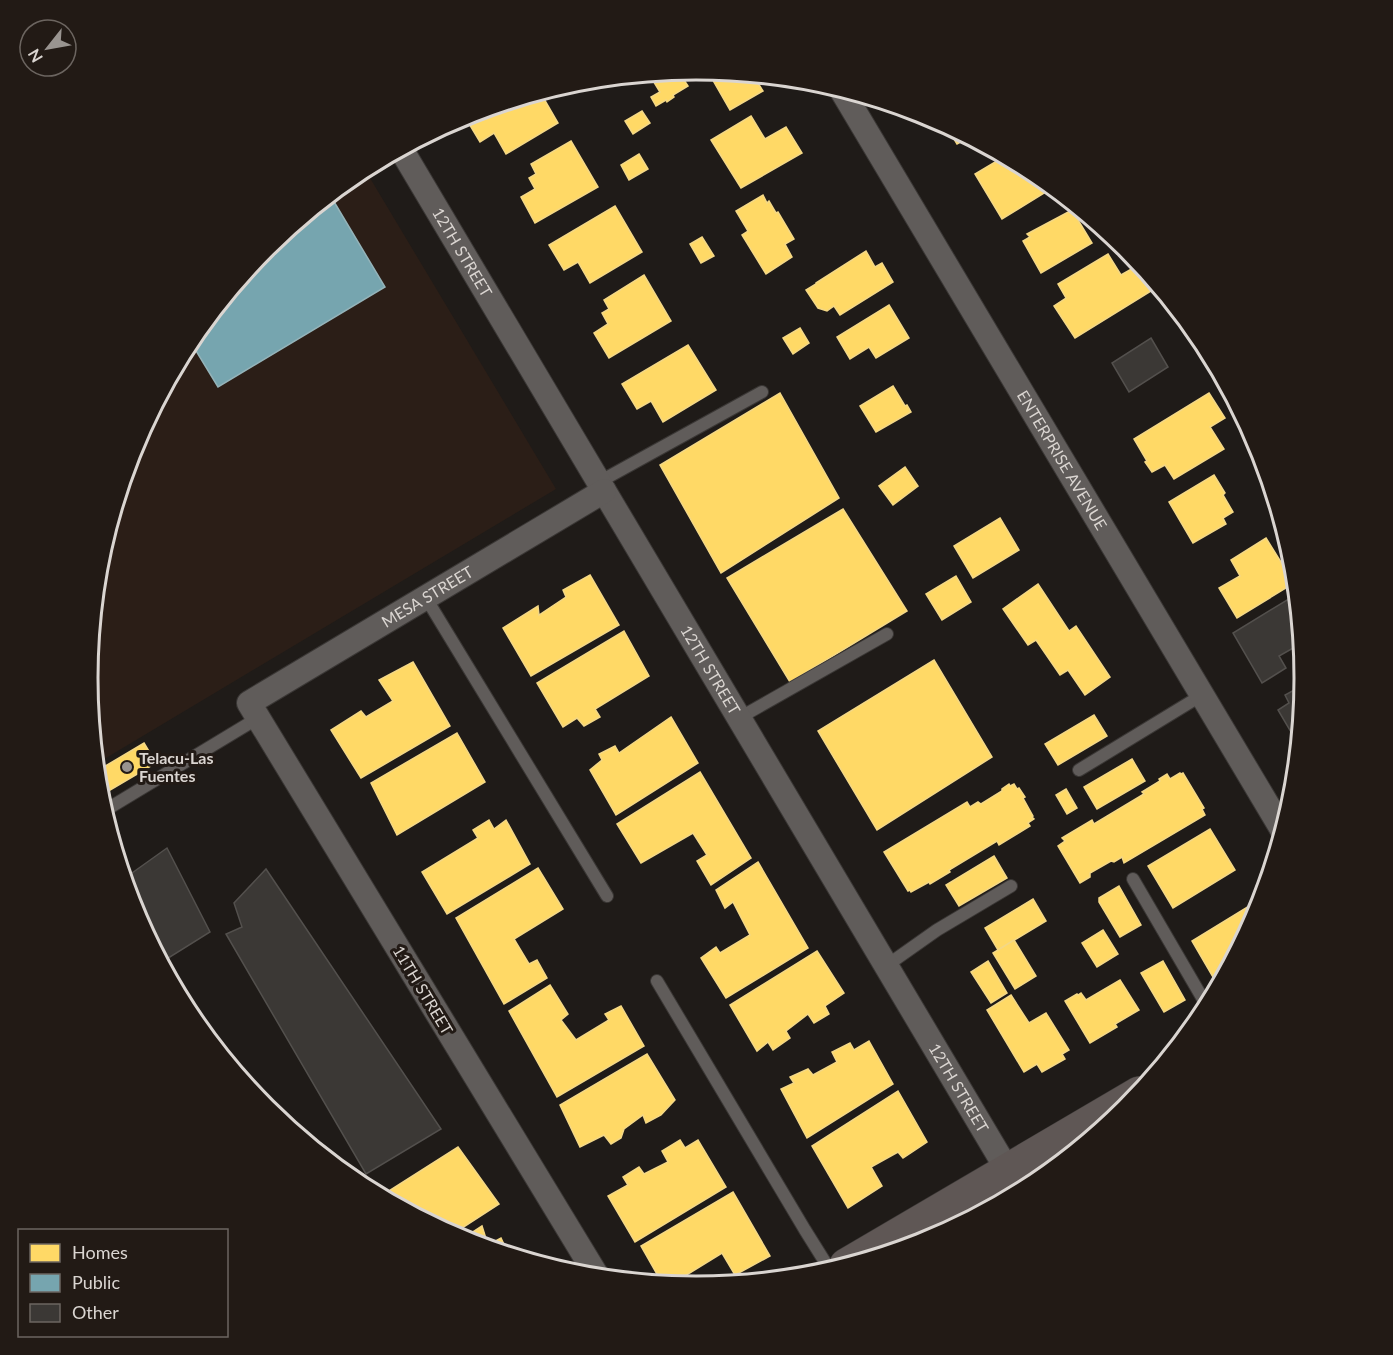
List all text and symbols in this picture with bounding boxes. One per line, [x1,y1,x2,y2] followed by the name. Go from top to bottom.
[18,18,78,78] north arrow
[23,46,46,66] text: N
[429,204,497,300] street label: 12TH STREET
[1014,387,1111,533] street label: ENTERPRISE AVENUE
[378,561,477,631] street label: MESA STREET
[677,622,745,718] street label: 12TH STREET
[139,748,213,785] place label: Telacu-Las Fuentes
[120,760,134,774] marker: Telacu-Las Fuentes
[389,942,458,1038] street label: 11TH STREET
[925,1040,993,1136] street label: 12TH STREET
[18,1229,228,1337] legend
[72,1241,128,1263] text: Homes
[72,1271,120,1293] text: Public
[72,1301,119,1323] text: Other

